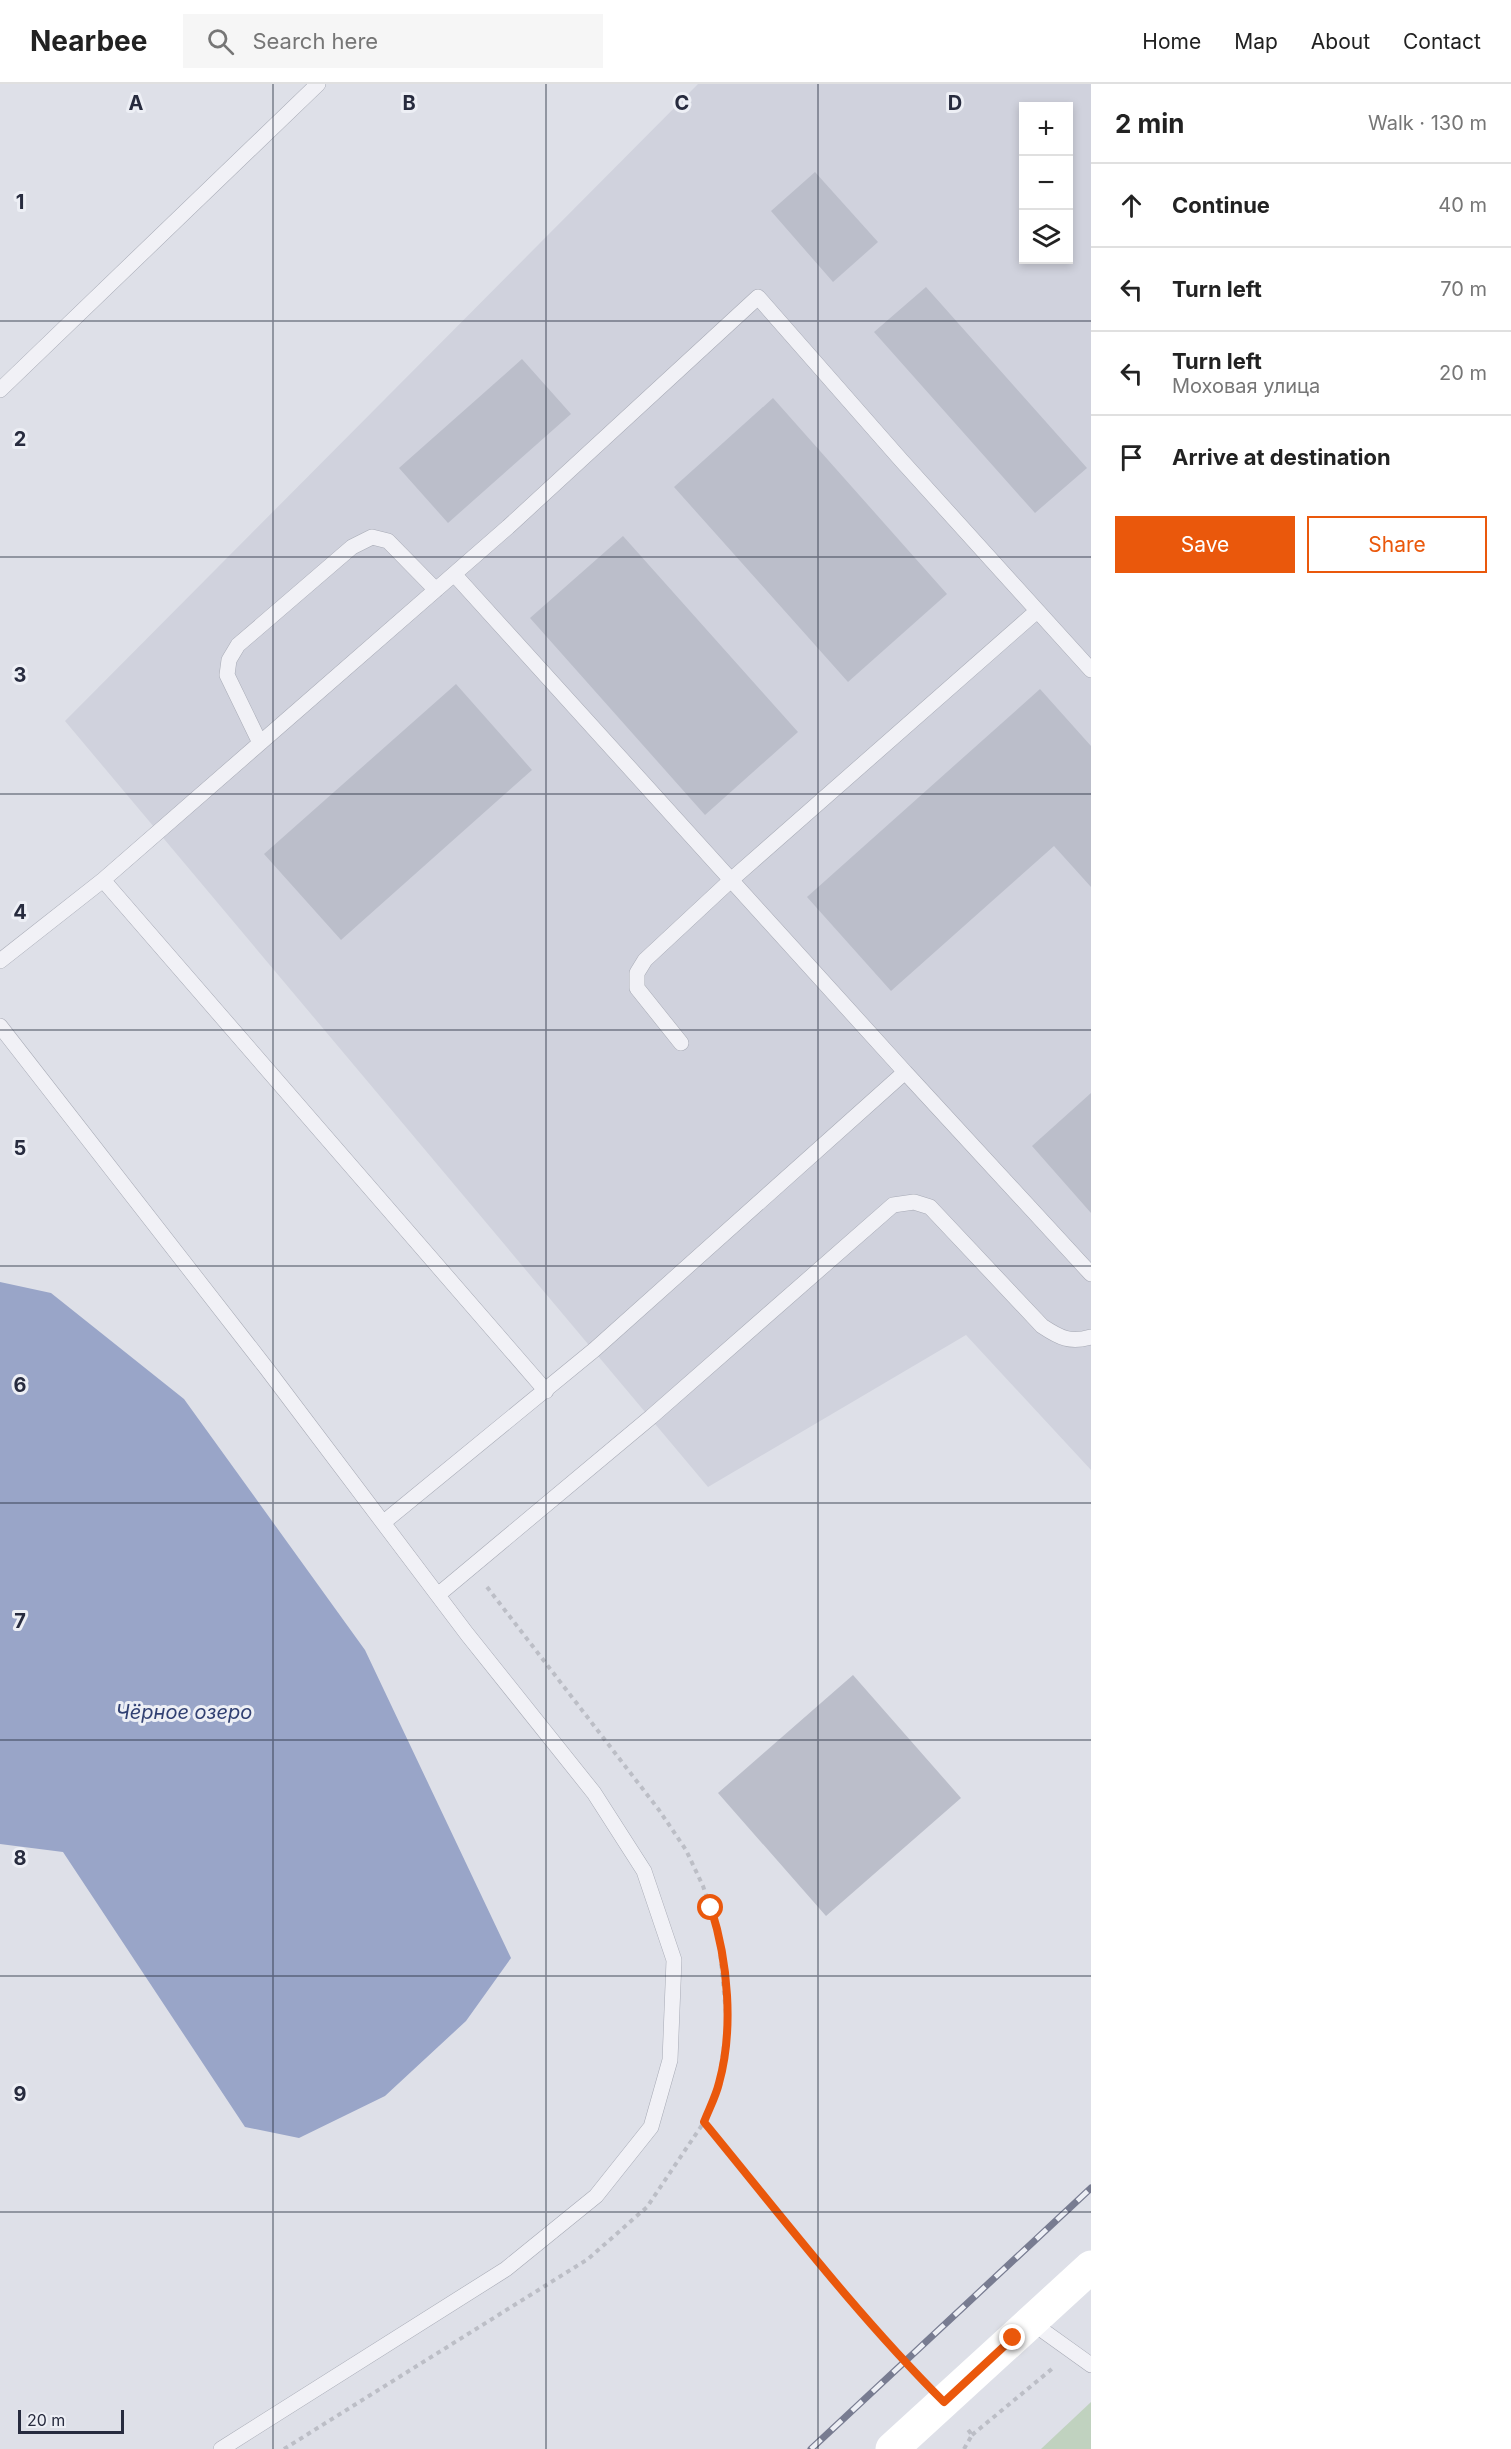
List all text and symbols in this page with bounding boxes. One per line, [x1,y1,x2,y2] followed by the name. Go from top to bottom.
[183,14,603,68] search box
[30,24,147,58] text: Nearbee
[204,25,237,58] icon: search
[252,28,378,54] text: Search here
[1142,29,1201,54] text: Home
[1234,29,1278,54] text: Map
[1311,29,1370,54] text: About
[1403,29,1481,54] text: Contact
[129,91,144,115] text: A
[402,91,416,115] text: B
[675,91,689,115] text: C
[948,91,962,115] text: D
[1019,102,1073,264] map controls
[1019,102,1073,156] button: +
[1115,108,1185,139] text: 2 min
[1368,111,1487,135] text: Walk · 130 m
[1019,156,1073,210] button: −
[1115,189,1148,222] icon: ahead
[16,190,24,214] text: 1
[1172,192,1270,218] text: Continue
[1438,193,1487,217] text: 40 m
[1019,210,1073,264] button: layers
[1115,273,1148,306] icon: left
[1172,276,1262,302] text: Turn left
[1440,277,1487,301] text: 70 m
[1172,348,1262,374] text: Turn left
[1115,357,1148,390] icon: left
[1439,361,1487,385] text: 20 m
[1172,374,1320,398] text: Моховая улица
[14,427,26,451] text: 2
[1115,441,1148,474] icon: arrive
[1172,444,1391,470] text: Arrive at destination
[1115,516,1295,573] button: Save
[1307,516,1487,573] button: Share
[14,663,26,687] text: 3
[13,900,27,924] text: 4
[14,1136,26,1160] text: 5
[14,1373,27,1397] text: 6
[14,1609,26,1633] text: 7
[116,1700,252,1724] water label: Чёрное озеро
[13,1846,27,1870] text: 8
[697,1894,723,1920] route start
[14,2082,27,2106] text: 9
[999,2324,1025,2350] route end
[18,2407,124,2434] scale bar
[27,2410,65,2430] text: 20 m

